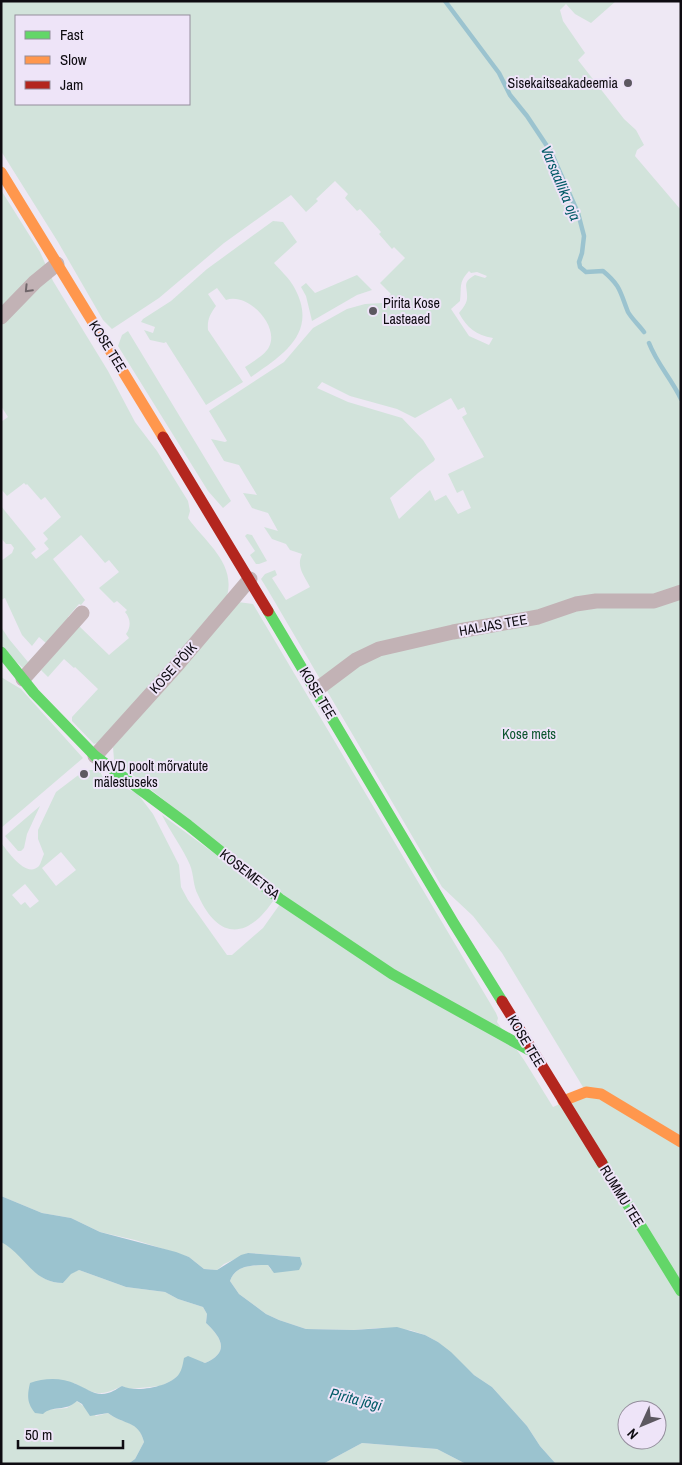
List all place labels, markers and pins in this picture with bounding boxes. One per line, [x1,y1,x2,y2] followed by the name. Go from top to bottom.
[508,74,619,92] place label: Sisekaitseakadeemia
[622,77,634,89] marker: Sisekaitseakadeemia
[383,294,440,328] place label: Pirita Kose Lasteaed
[367,305,379,317] marker: Pirita Kose Lasteaed
[94,757,208,791] place label: NKVD poolt mõrvatute mälestuseks
[78,768,90,780] marker: NKVD poolt mõrvatute mälestuseks

